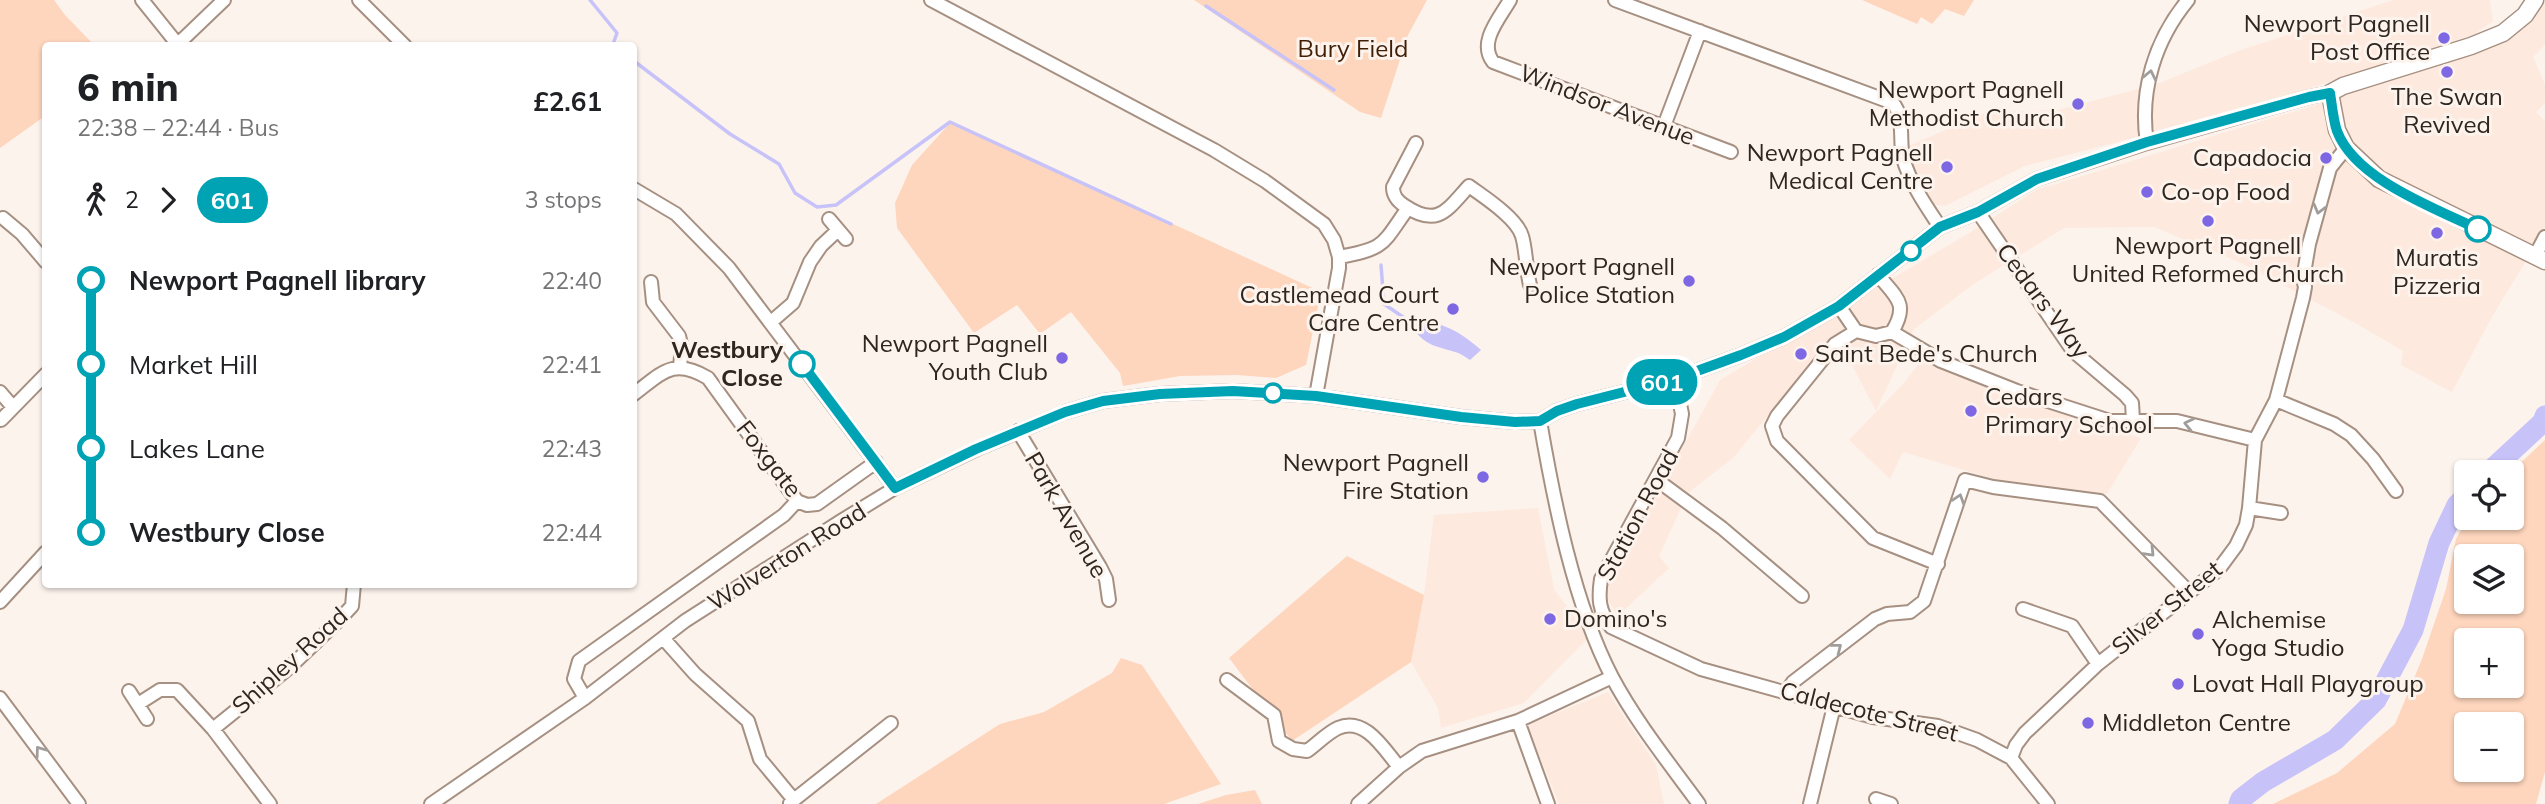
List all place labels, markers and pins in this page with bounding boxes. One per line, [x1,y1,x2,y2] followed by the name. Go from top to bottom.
[2244,8,2430,66] place label: Newport Pagnell Post Office
[2436,30,2452,46] marker: Newport Pagnell Post Office
[2439,64,2455,80] marker: The Swan Revived
[1869,74,2064,132] place label: Newport Pagnell Methodist Church
[2391,81,2503,139] place label: The Swan Revived
[2070,96,2086,112] marker: Newport Pagnell Methodist Church
[1747,137,1933,195] place label: Newport Pagnell Medical Centre
[2193,142,2312,172] place label: Capadocia
[2318,150,2334,166] marker: Capadocia
[1939,159,1955,175] marker: Newport Pagnell Medical Centre
[2161,176,2290,206] place label: Co-op Food
[2139,184,2155,200] marker: Co-op Food
[2200,213,2216,229] marker: Newport Pagnell United Reformed Church
[2465,216,2491,242] unlabelled marker
[2429,225,2445,241] marker: Muratis Pizzeria
[2072,230,2344,288] place label: Newport Pagnell United Reformed Church
[1901,241,1921,261] unlabelled marker
[2393,242,2481,300] place label: Muratis Pizzeria
[1489,251,1675,309] place label: Newport Pagnell Police Station
[1681,273,1697,289] marker: Newport Pagnell Police Station
[1240,279,1439,337] place label: Castlemead Court Care Centre
[1445,301,1461,317] marker: Castlemead Court Care Centre
[862,328,1048,386] place label: Newport Pagnell Youth Club
[671,334,784,392] place label: Westbury Close
[1815,338,2038,368] place label: Saint Bede's Church
[1793,346,1809,362] marker: Saint Bede's Church
[1054,350,1070,366] marker: Newport Pagnell Youth Club
[789,351,815,377] marker: Westbury Close
[1985,381,2153,439] place label: Cedars Primary School
[1263,383,1283,403] unlabelled marker
[1963,403,1979,419] marker: Cedars Primary School
[1283,447,1469,505] place label: Newport Pagnell Fire Station
[1475,469,1491,485] marker: Newport Pagnell Fire Station
[1564,603,1667,633] place label: Domino's
[2211,604,2345,662] place label: Alchemise Yoga Studio
[1542,611,1558,627] marker: Domino's
[2190,626,2206,642] marker: Alchemise Yoga Studio
[2192,668,2424,698] place label: Lovat Hall Playgroup
[2170,676,2186,692] marker: Lovat Hall Playgroup
[2102,707,2291,737] place label: Middleton Centre
[2080,715,2096,731] marker: Middleton Centre

